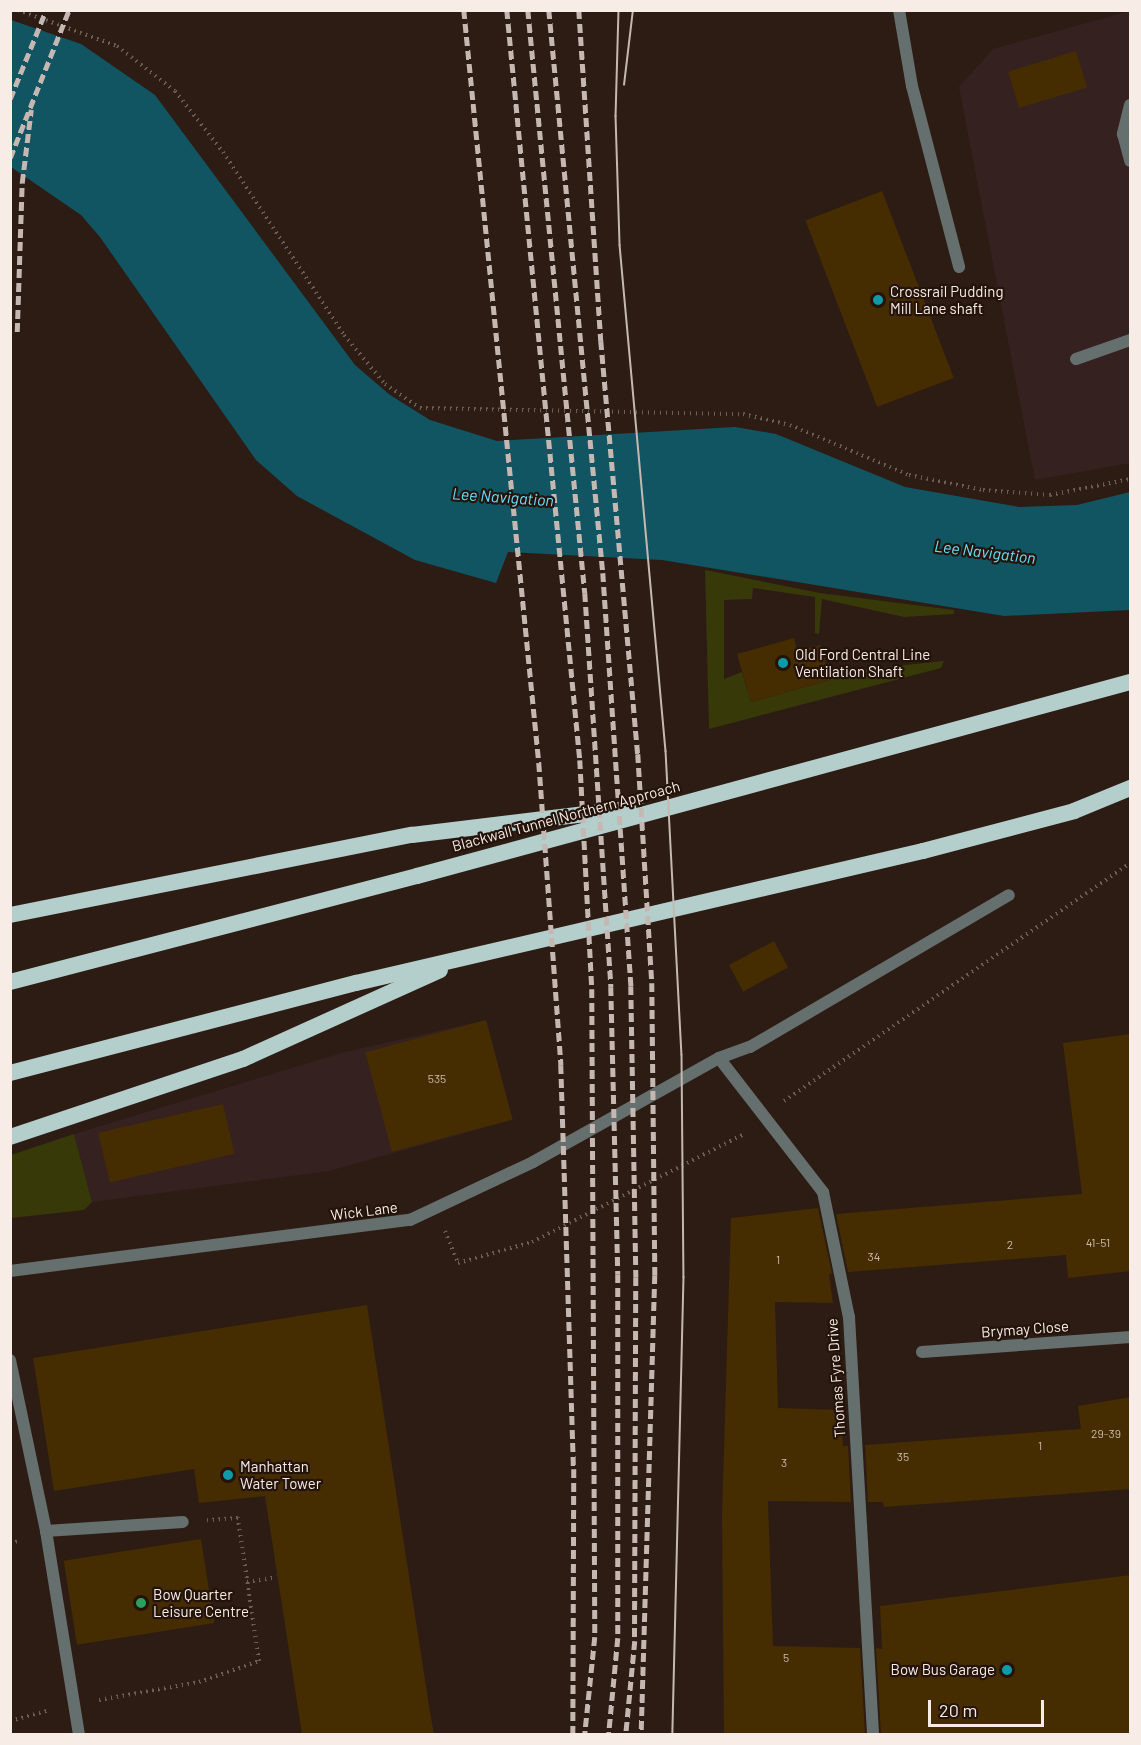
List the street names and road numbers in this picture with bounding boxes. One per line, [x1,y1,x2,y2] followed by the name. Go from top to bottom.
[450,777,682,855] street label: Blackwall Tunnel Northern Approach
[329,1198,399,1224] street label: Wick Lane
[980,1317,1070,1341] street label: Brymay Close
[823,1318,849,1438] street label: Thomas Fyre Drive

